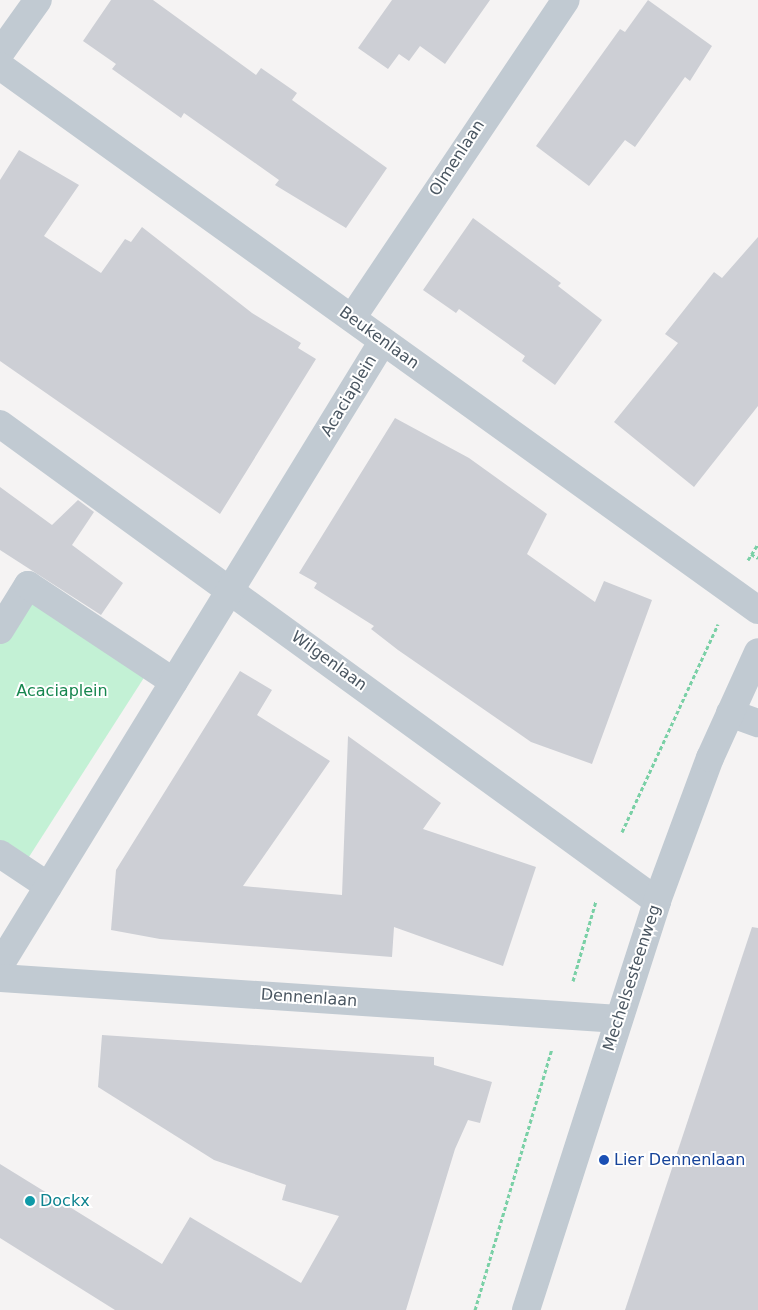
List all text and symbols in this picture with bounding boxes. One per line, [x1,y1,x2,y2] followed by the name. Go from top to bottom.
[425,116,489,200] street label: Olmenlaan
[335,303,423,373] street label: Beukenlaan
[317,352,381,440] street label: Acaciaplein
[287,627,371,695] street label: Wilgenlaan
[16,681,108,701] park label: Acaciaplein
[599,902,665,1054] street label: Mechelsesteenweg
[260,985,358,1011] street label: Dennenlaan
[614,1150,745,1170] place label: Lier Dennenlaan
[598,1154,610,1166] marker: Lier Dennenlaan
[40,1191,90,1211] place label: Dockx
[24,1195,36,1207] marker: Dockx

